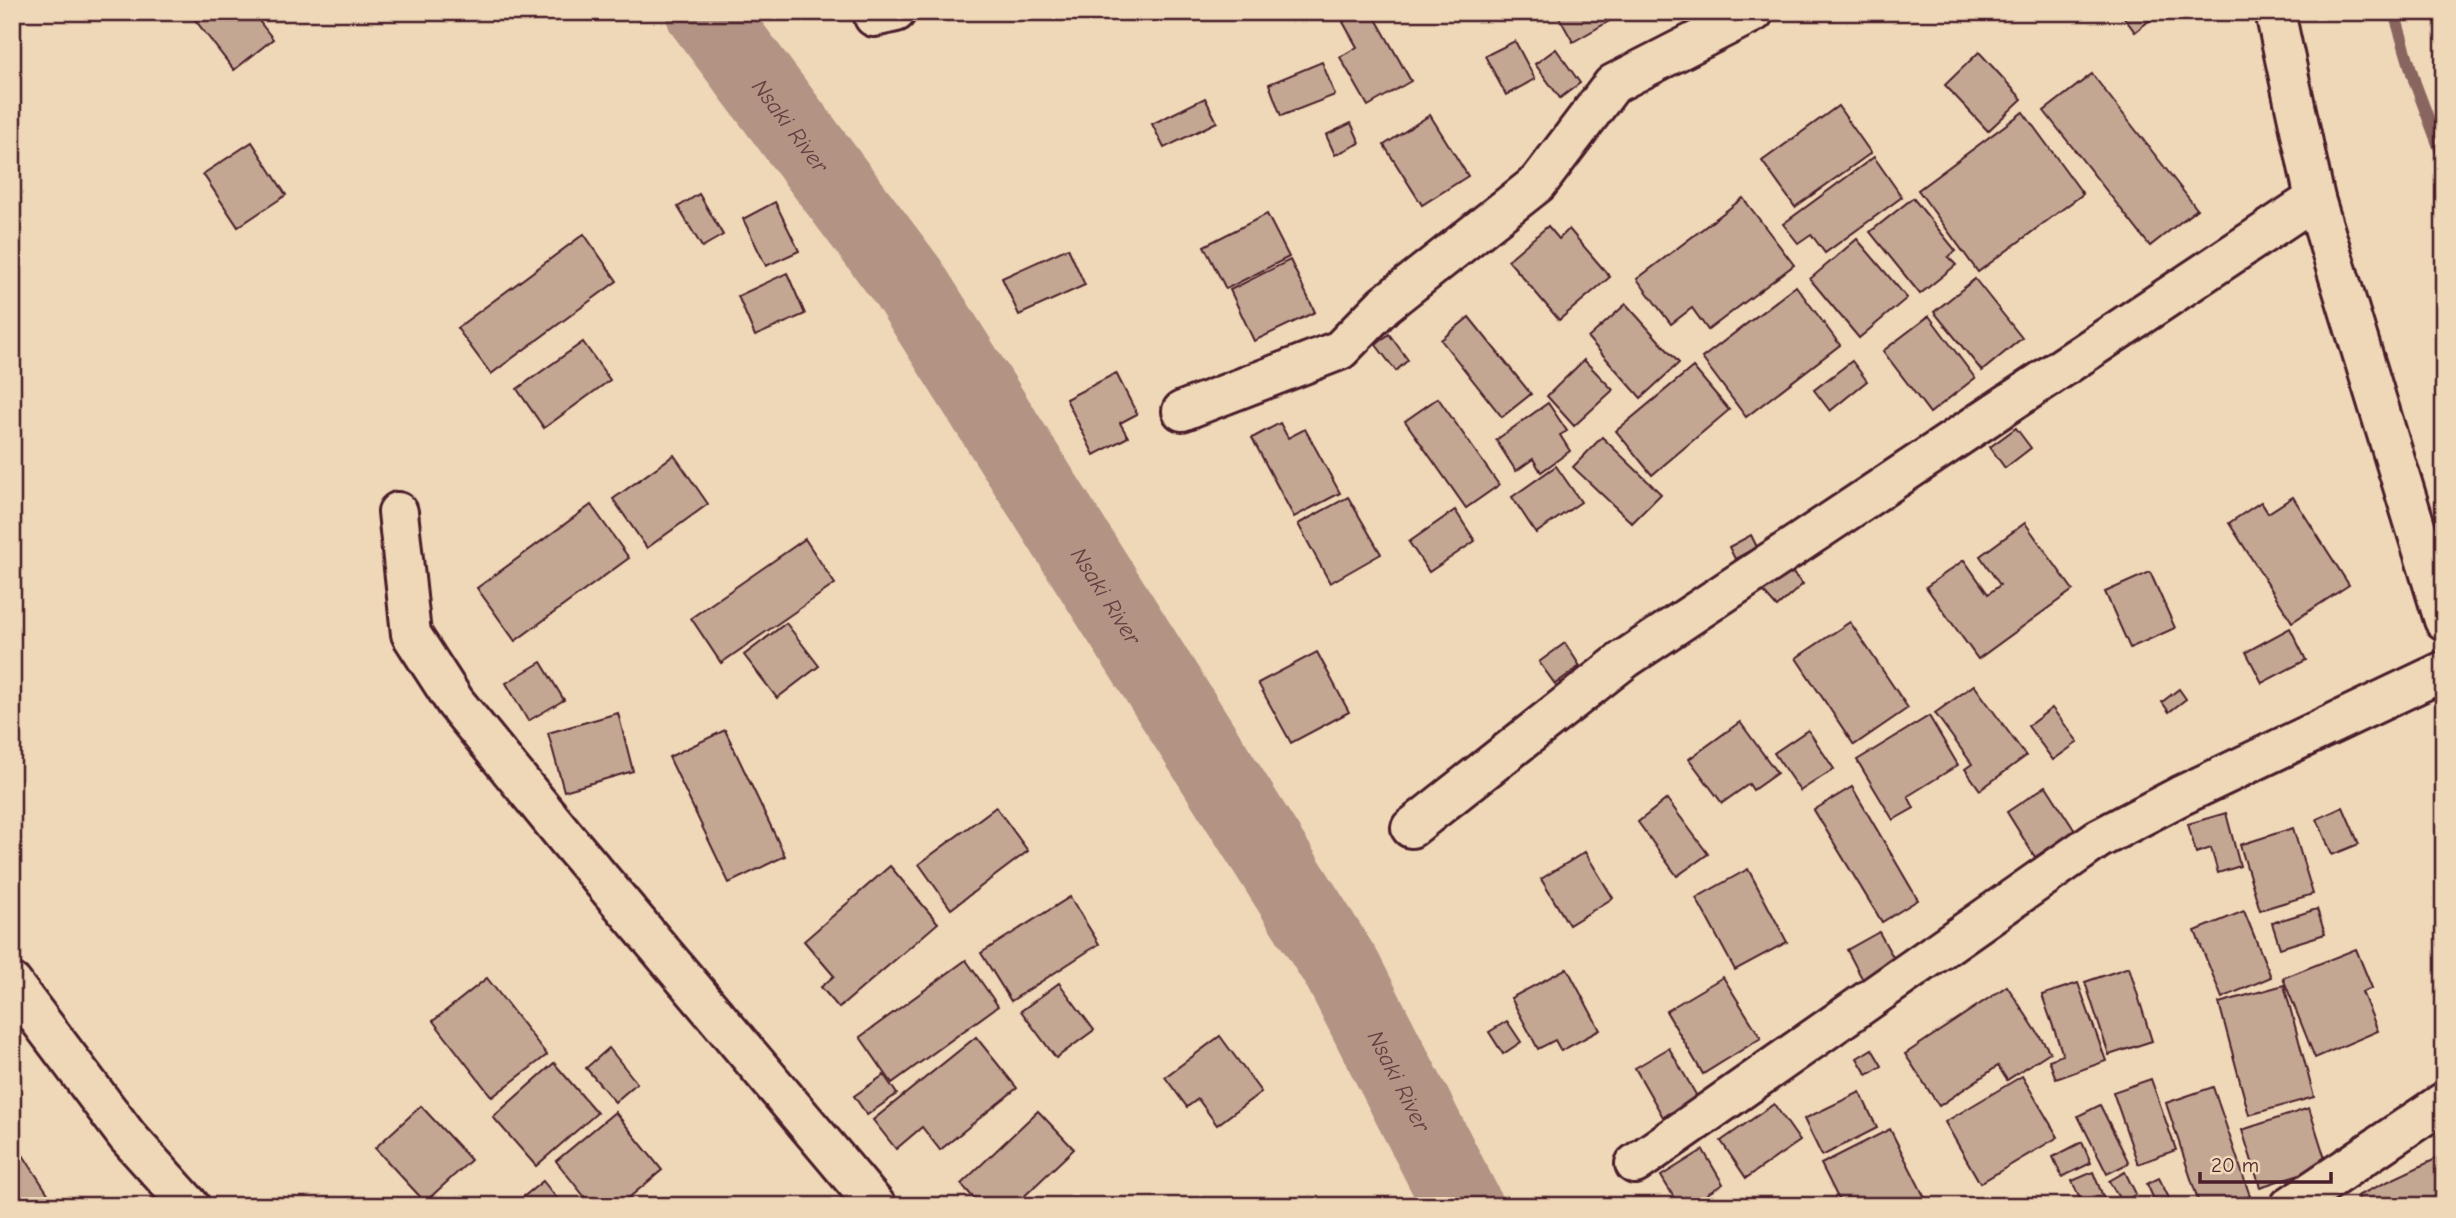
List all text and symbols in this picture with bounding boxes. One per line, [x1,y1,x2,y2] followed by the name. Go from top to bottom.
[746,74,834,179] water label: Nsaki River
[1065,542,1147,651] water label: Nsaki River
[1362,1026,1436,1137] water label: Nsaki River
[2200,1141,2332,1185] scale bar
[2211,1153,2259,1177] text: 20 m

